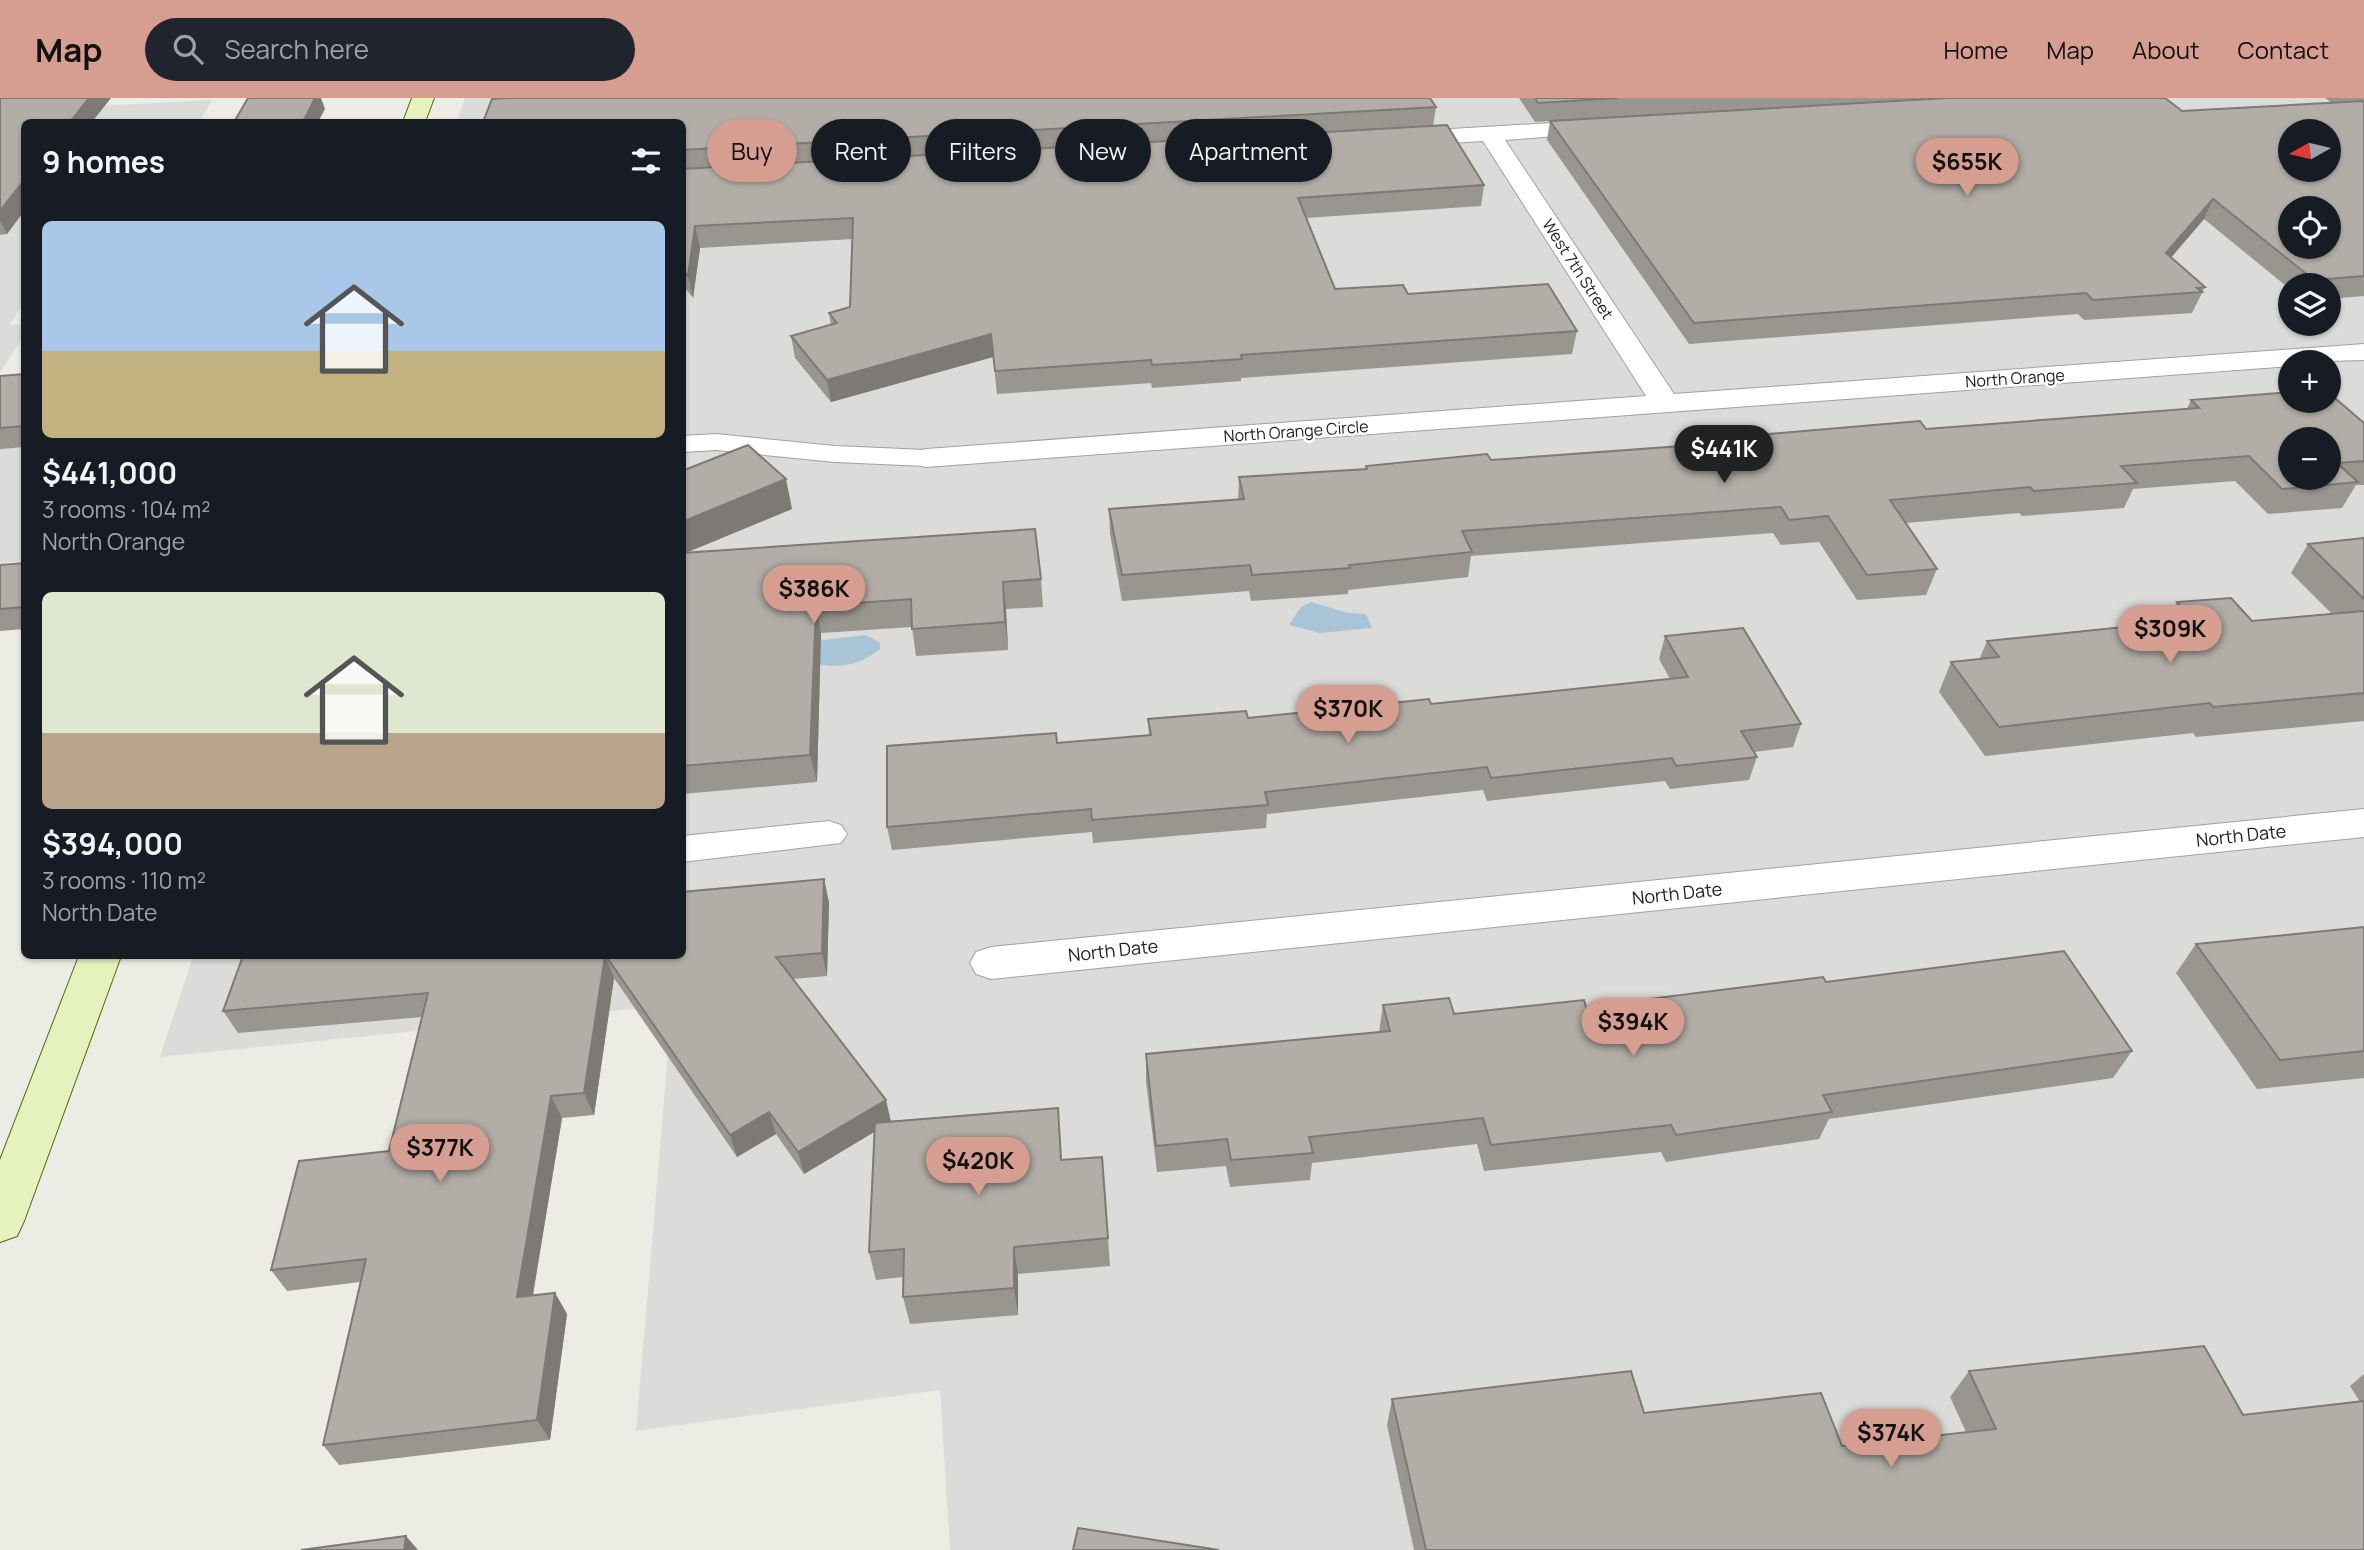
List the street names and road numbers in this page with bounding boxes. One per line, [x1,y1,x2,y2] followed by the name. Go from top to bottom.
[1537,215,1619,323] street label: West 7th Street
[1965,364,2065,392] street label: North Orange
[1223,415,1369,447] street label: North Orange Circle
[2195,818,2287,852] street label: North Date
[1631,876,1723,910] street label: North Date
[1067,933,1159,967] street label: North Date

